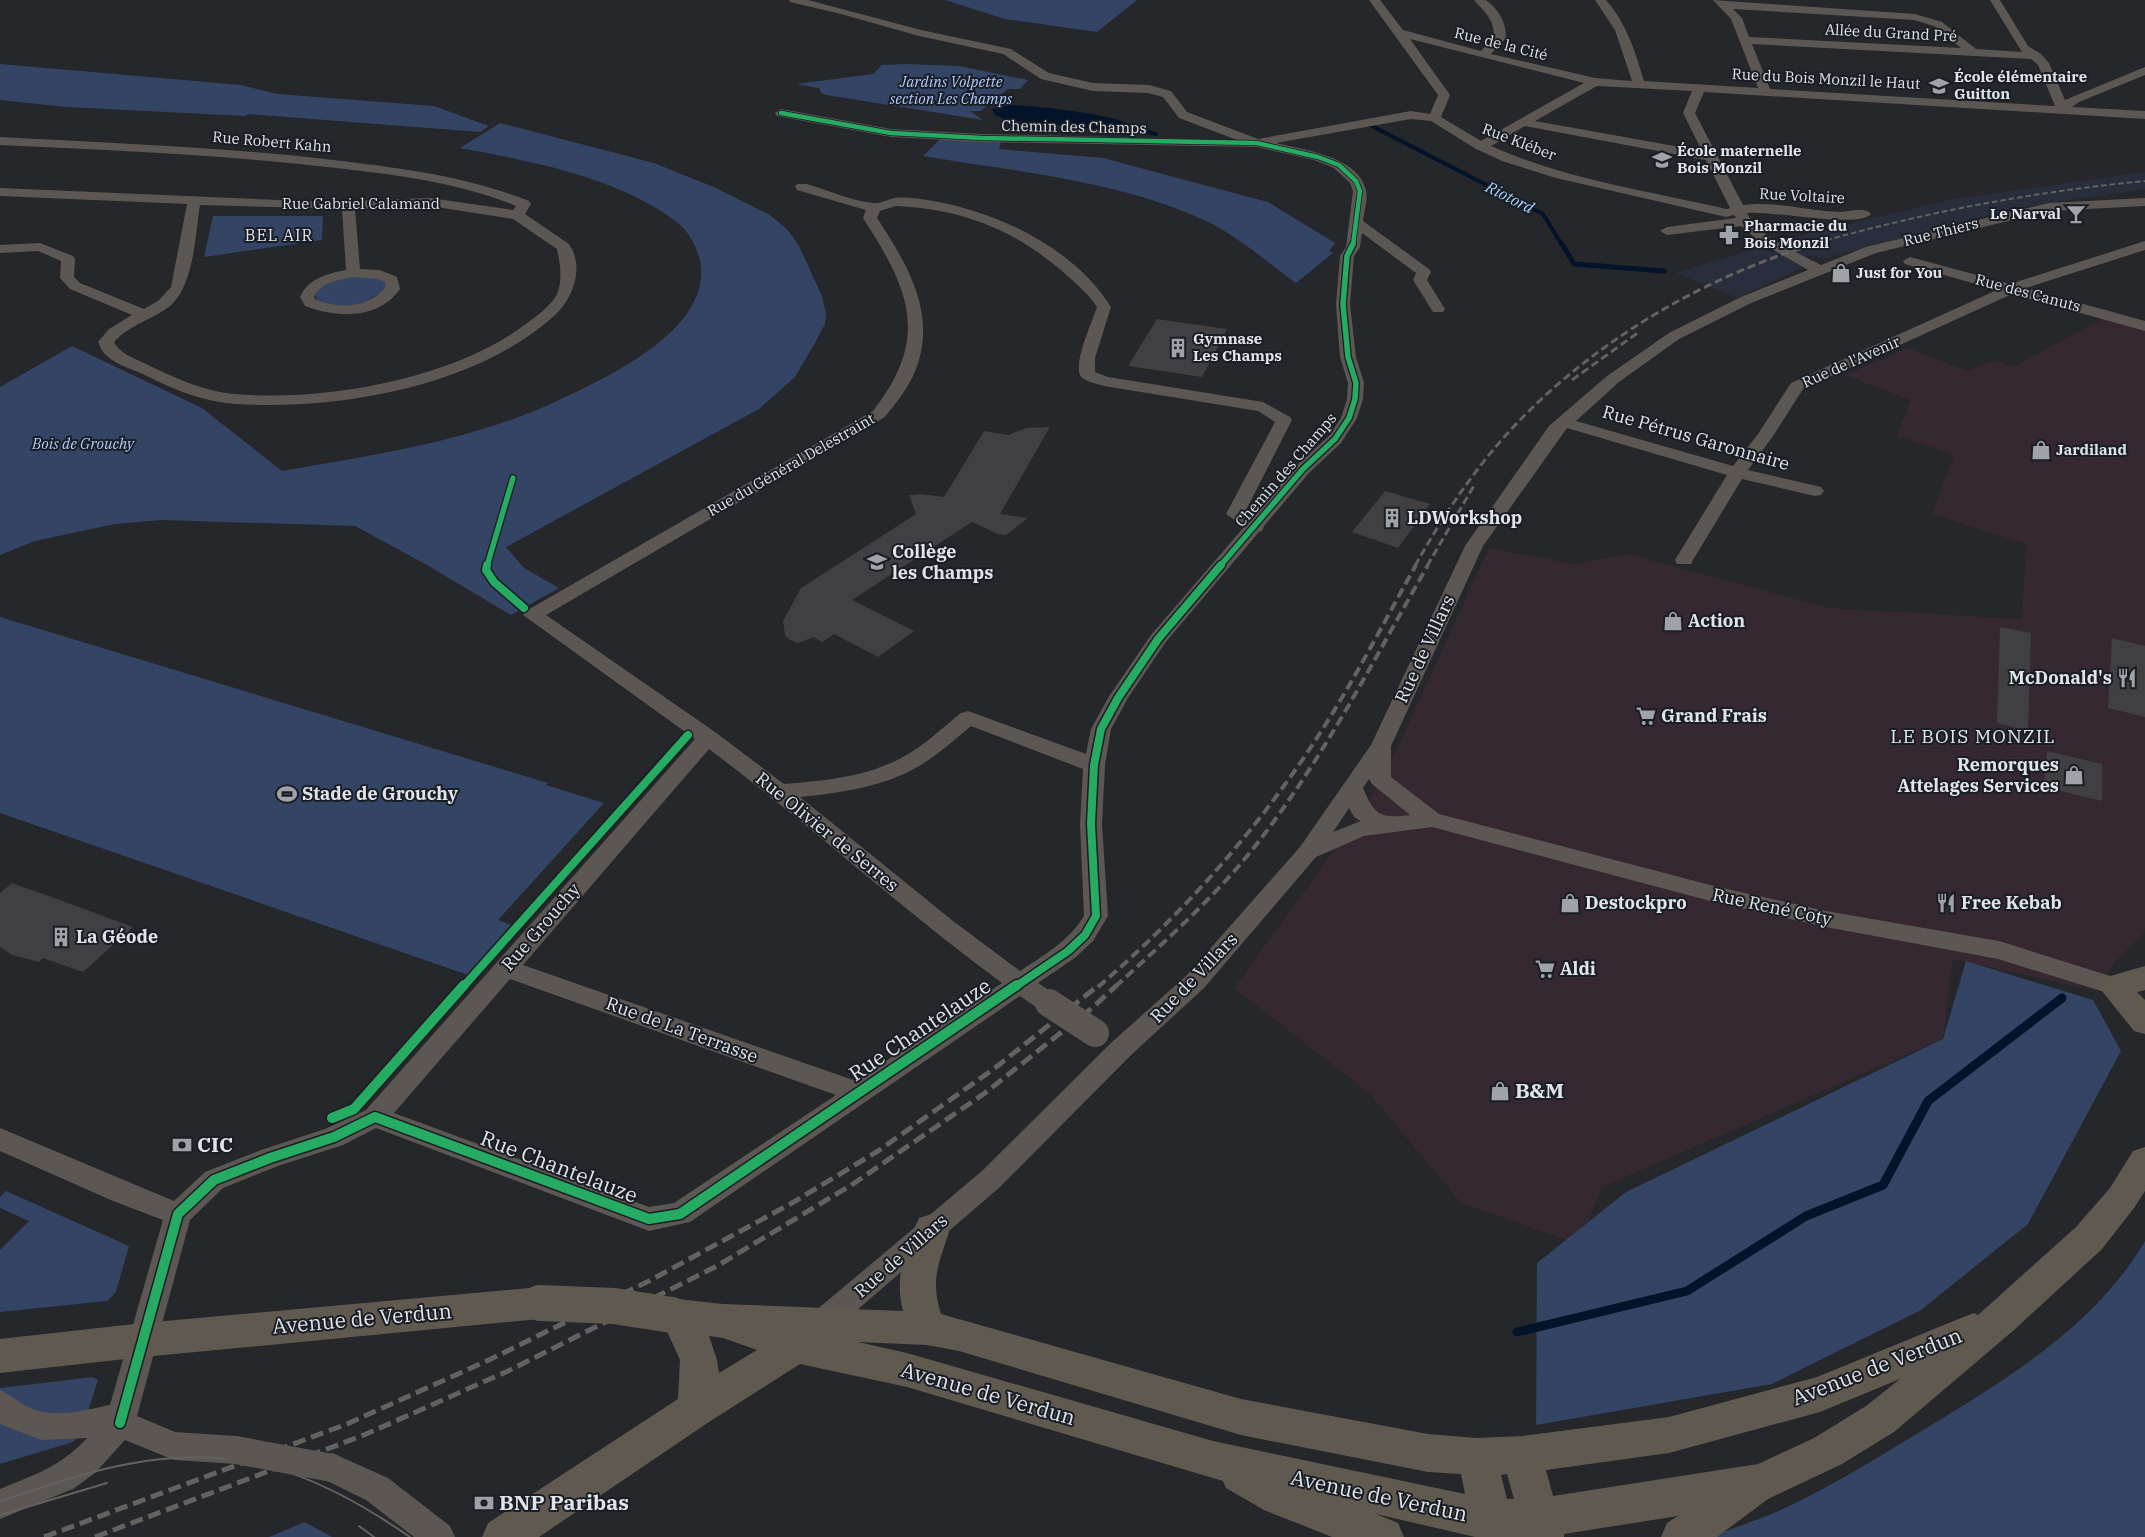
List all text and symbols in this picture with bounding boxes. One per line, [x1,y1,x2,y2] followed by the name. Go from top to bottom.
[1824,20,1958,45] street label: Allée du Grand Pré
[1453,23,1550,64] street label: Rue de la Cité
[1731,64,1921,93] street label: Rue du Bois Monzil le Haut
[1954,67,2087,103] place label: École élémentaire Guitton
[890,72,1013,108] park label: Jardins Volpette section Les Champs
[1928,75,1950,97] school or university icon: École élémentaire Guitton
[1001,116,1147,137] street label: Chemin des Champs
[1479,119,1559,164] street label: Rue Kléber
[212,127,333,156] street label: Rue Robert Kahn
[1677,141,1802,177] place label: École maternelle Bois Monzil
[1651,149,1673,171] school or university icon: École maternelle Bois Monzil
[1482,176,1538,218] water label: Riotord
[1759,184,1845,207] street label: Rue Voltaire
[282,194,440,213] street label: Rue Gabriel Calamand
[2065,203,2087,225] bar icon: Le Narval
[1990,204,2061,223] place label: Le Narval
[1901,213,1980,250] street label: Rue Thiers
[1744,216,1848,252] place label: Pharmacie du Bois Monzil
[1718,224,1740,246] pharmacy icon: Pharmacie du Bois Monzil
[245,225,313,245] district label: BEL AIR
[1830,262,1852,284] shop icon: Just for You
[1856,263,1943,282] place label: Just for You
[1973,269,2083,316] street label: Rue des Canuts
[1193,329,1282,365] place label: Gymnase Les Champs
[1799,331,1903,392] street label: Rue de l'Avenir
[1167,337,1189,359] building icon: Gymnase Les Champs
[1600,400,1792,475] street label: Rue Pétrus Garonnaire
[704,409,878,520] street label: Rue du Général Delestraint
[1231,409,1340,531] street label: Chemin des Champs
[31,434,135,453] park label: Bois de Grouchy
[2030,439,2052,461] shop icon: Jardiland
[2056,440,2127,459] place label: Jardiland
[1407,506,1522,529] place label: LDWorkshop
[1381,507,1403,529] building icon: LDWorkshop
[892,540,993,584] place label: Collège les Champs
[866,551,888,573] school or university icon: Collège les Champs
[1390,591,1460,706] street label: Rue de Villars
[1688,609,1745,632] place label: Action
[1662,610,1684,632] shop icon: Action
[2009,666,2112,689] place label: McDonald's
[2116,667,2138,689] restaurant icon: McDonald's
[1661,704,1767,727] place label: Grand Frais
[1635,705,1657,727] supermarket icon: Grand Frais
[1890,724,2056,748] district label: LE BOIS MONZIL
[1897,753,2059,797] place label: Remorques Attelages Services
[2063,764,2085,786] shop icon: Remorques Attelages Services
[751,767,903,896] street label: Rue Olivier de Serres
[302,782,459,805] place label: Stade de Grouchy
[276,783,298,805] sports icon: Stade de Grouchy
[496,878,585,975] street label: Rue Grouchy
[1710,883,1834,930] street label: Rue René Coty
[1585,891,1687,914] place label: Destockpro
[1961,891,2062,914] place label: Free Kebab
[1559,892,1581,914] shop icon: Destockpro
[1935,892,1957,914] restaurant icon: Free Kebab
[76,925,158,948] place label: La Géode
[50,926,72,948] building icon: La Géode
[1145,928,1242,1028] street label: Rue de Villars
[1560,957,1596,980] place label: Aldi
[1534,958,1556,980] supermarket icon: Aldi
[843,971,996,1087] street label: Rue Chantelauze
[603,991,761,1068] street label: Rue de La Terrasse
[1515,1076,1564,1104] place label: B&M
[1489,1080,1511,1102] shop icon: B&M
[477,1123,642,1209] street label: Rue Chantelauze
[197,1130,233,1158] place label: CIC
[171,1134,193,1156] bank icon: CIC
[849,1209,952,1302] street label: Rue de Villars
[271,1296,453,1340] street label: Avenue de Verdun
[1788,1321,1966,1411] street label: Avenue de Verdun
[898,1355,1079,1431] street label: Avenue de Verdun
[1288,1463,1470,1527] street label: Avenue de Verdun
[499,1488,629,1516] place label: BNP Paribas
[473,1492,495,1514] bank icon: BNP Paribas

